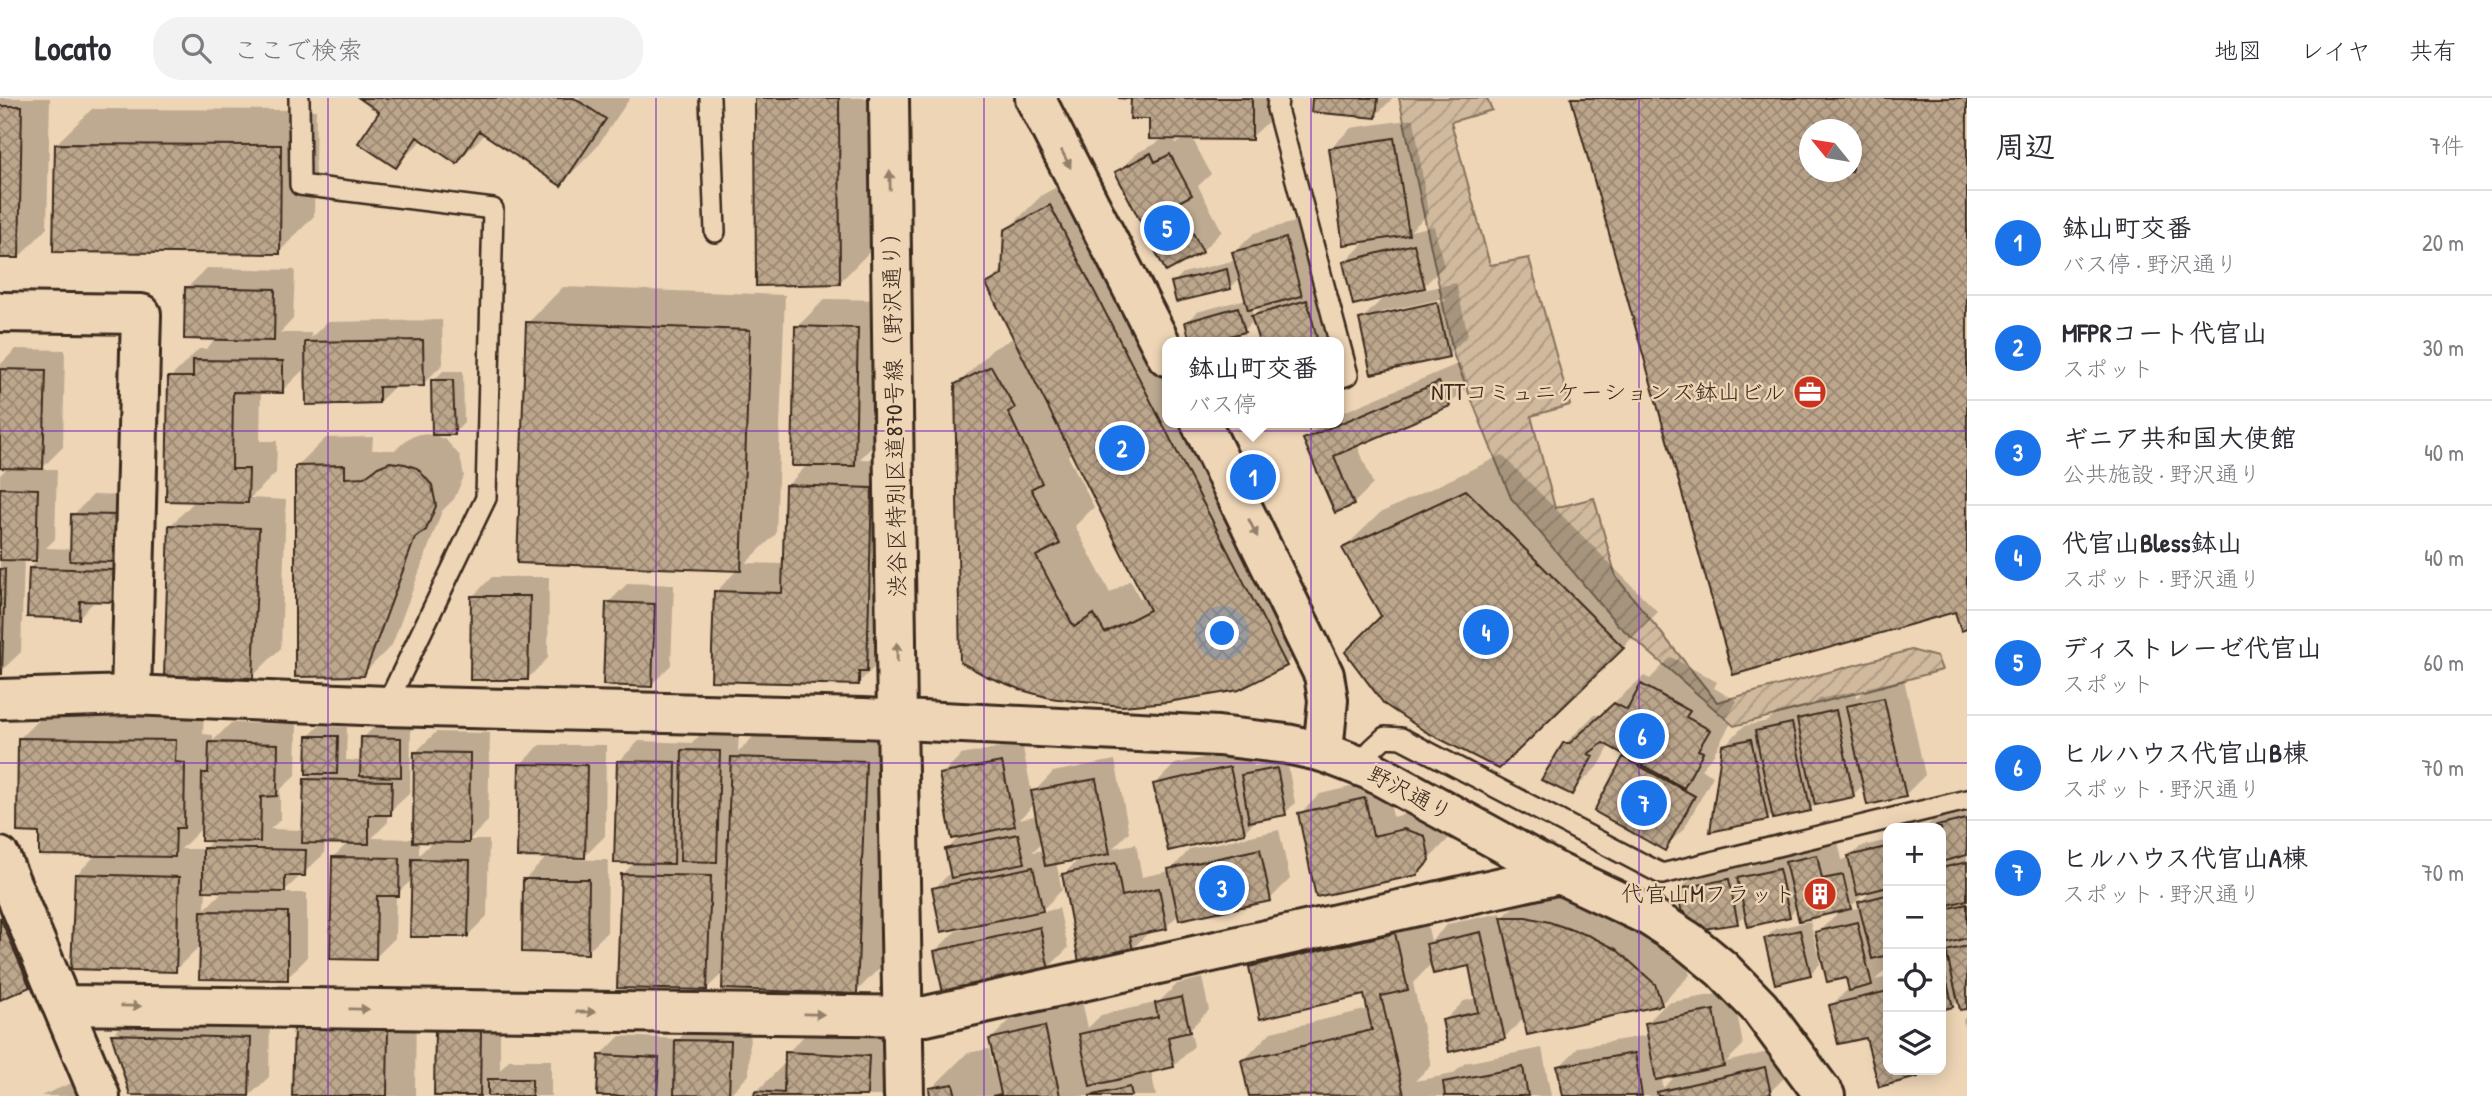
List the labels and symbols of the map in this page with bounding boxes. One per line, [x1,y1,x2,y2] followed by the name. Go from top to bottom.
[1799,119,1862,182] north arrow
[1060,149,1072,169] one-way arrow
[885,169,896,191] one-way arrow
[1144,202,1190,254] pin: 5
[875,220,912,598] street label: 渋谷区特別区道870号線（野沢通り）
[1791,373,1829,411] office icon: NTTコミュニケーションズ鉢山ビル
[1431,376,1786,407] place label: NTTコミュニケーションズ鉢山ビル
[1099,422,1145,474] pin: 2
[1230,451,1276,503] pin: 1
[1247,518,1259,538] one-way arrow
[1463,606,1509,658] pin: 4
[1205,616,1239,650] your location
[891,641,903,663] one-way arrow
[1619,710,1665,762] pin: 6
[1362,757,1458,828] street label: 野沢通り
[1621,777,1667,829] pin: 7
[1199,862,1245,914] pin: 3
[1801,875,1839,913] building icon: 代官山Mフラット
[1621,878,1796,909] place label: 代官山Mフラット
[121,1000,143,1012] one-way arrow
[348,1003,370,1015] one-way arrow
[576,1006,598,1017] one-way arrow
[803,1009,825,1020] one-way arrow

